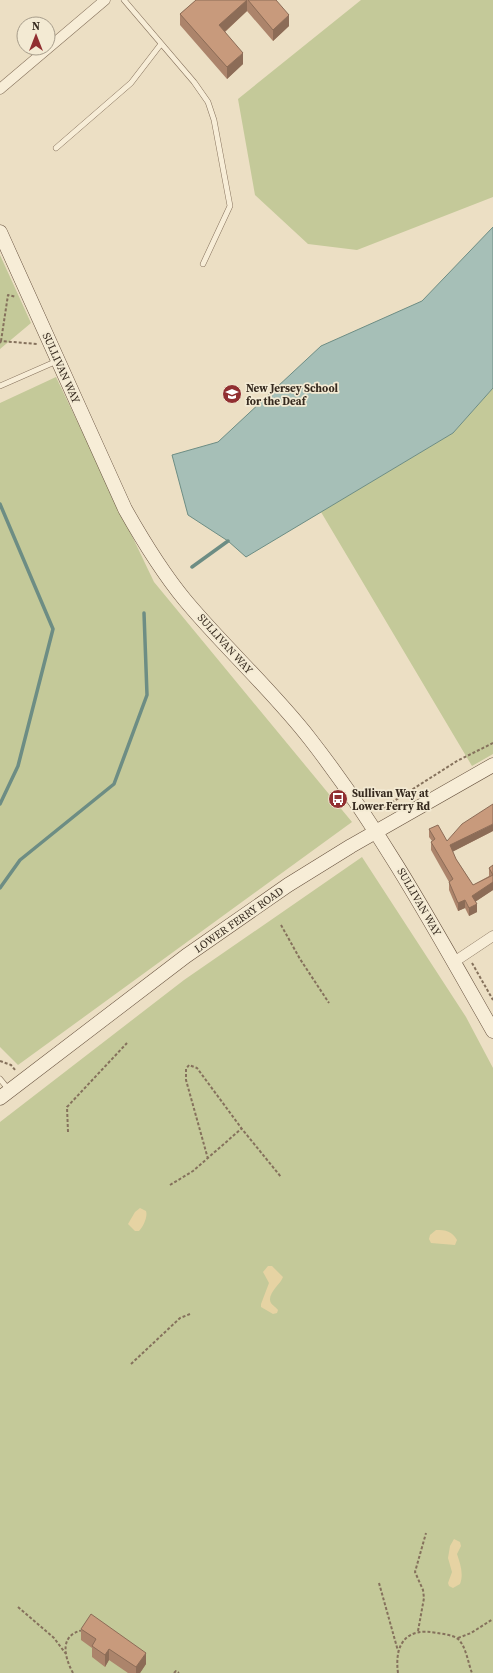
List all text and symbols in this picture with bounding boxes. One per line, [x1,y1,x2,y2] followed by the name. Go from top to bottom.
[16,16,56,56] north arrow
[32,19,40,34] text: N
[39,330,83,406] street label: SULLIVAN WAY
[246,381,339,409] place label: New Jersey School for the Deaf
[221,383,243,405] school or university icon: New Jersey School for the Deaf
[194,611,256,677] street label: SULLIVAN WAY
[352,786,431,814] place label: Sullivan Way at Lower Ferry Rd
[327,788,349,810] bus stop icon: Sullivan Way at Lower Ferry Rd
[393,865,445,939] street label: SULLIVAN WAY
[191,883,287,957] street label: LOWER FERRY ROAD

